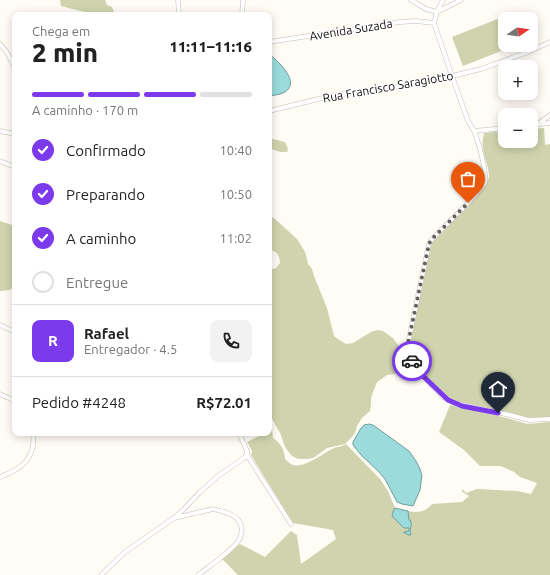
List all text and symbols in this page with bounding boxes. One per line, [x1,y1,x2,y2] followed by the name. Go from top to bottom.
[498,12,538,52] north arrow
[498,12,538,148] map controls
[309,17,393,42] street label: Avenida Suzada
[32,24,90,38] text: Chega em
[32,38,98,67] text: 2 min
[169,38,252,55] text: 11:11–11:16
[498,60,538,100] button: +
[322,69,454,104] street label: Rua Francisco Saragiotto
[32,103,138,117] text: A caminho · 170 m
[498,108,538,148] button: −
[32,139,54,161] icon: check
[66,142,146,159] text: Confirmado
[219,143,252,157] text: 10:40
[451,162,485,203] pin
[457,168,479,190] icon: bag
[32,183,54,205] icon: check
[66,186,145,203] text: Preparando
[219,187,252,201] text: 10:50
[32,227,54,249] icon: check
[66,230,136,247] text: A caminho
[219,231,252,245] text: 11:02
[66,274,128,291] text: Entregue
[210,320,252,362] button: phone
[84,325,129,342] text: Rafael
[48,332,58,349] text: R
[392,341,432,381] courier
[84,342,177,356] text: Entregador · 4.5
[401,350,423,372] icon: car
[481,372,515,413] pin
[487,378,509,400] icon: home
[32,394,126,411] text: Pedido #4248
[196,394,252,411] text: R$72.01

